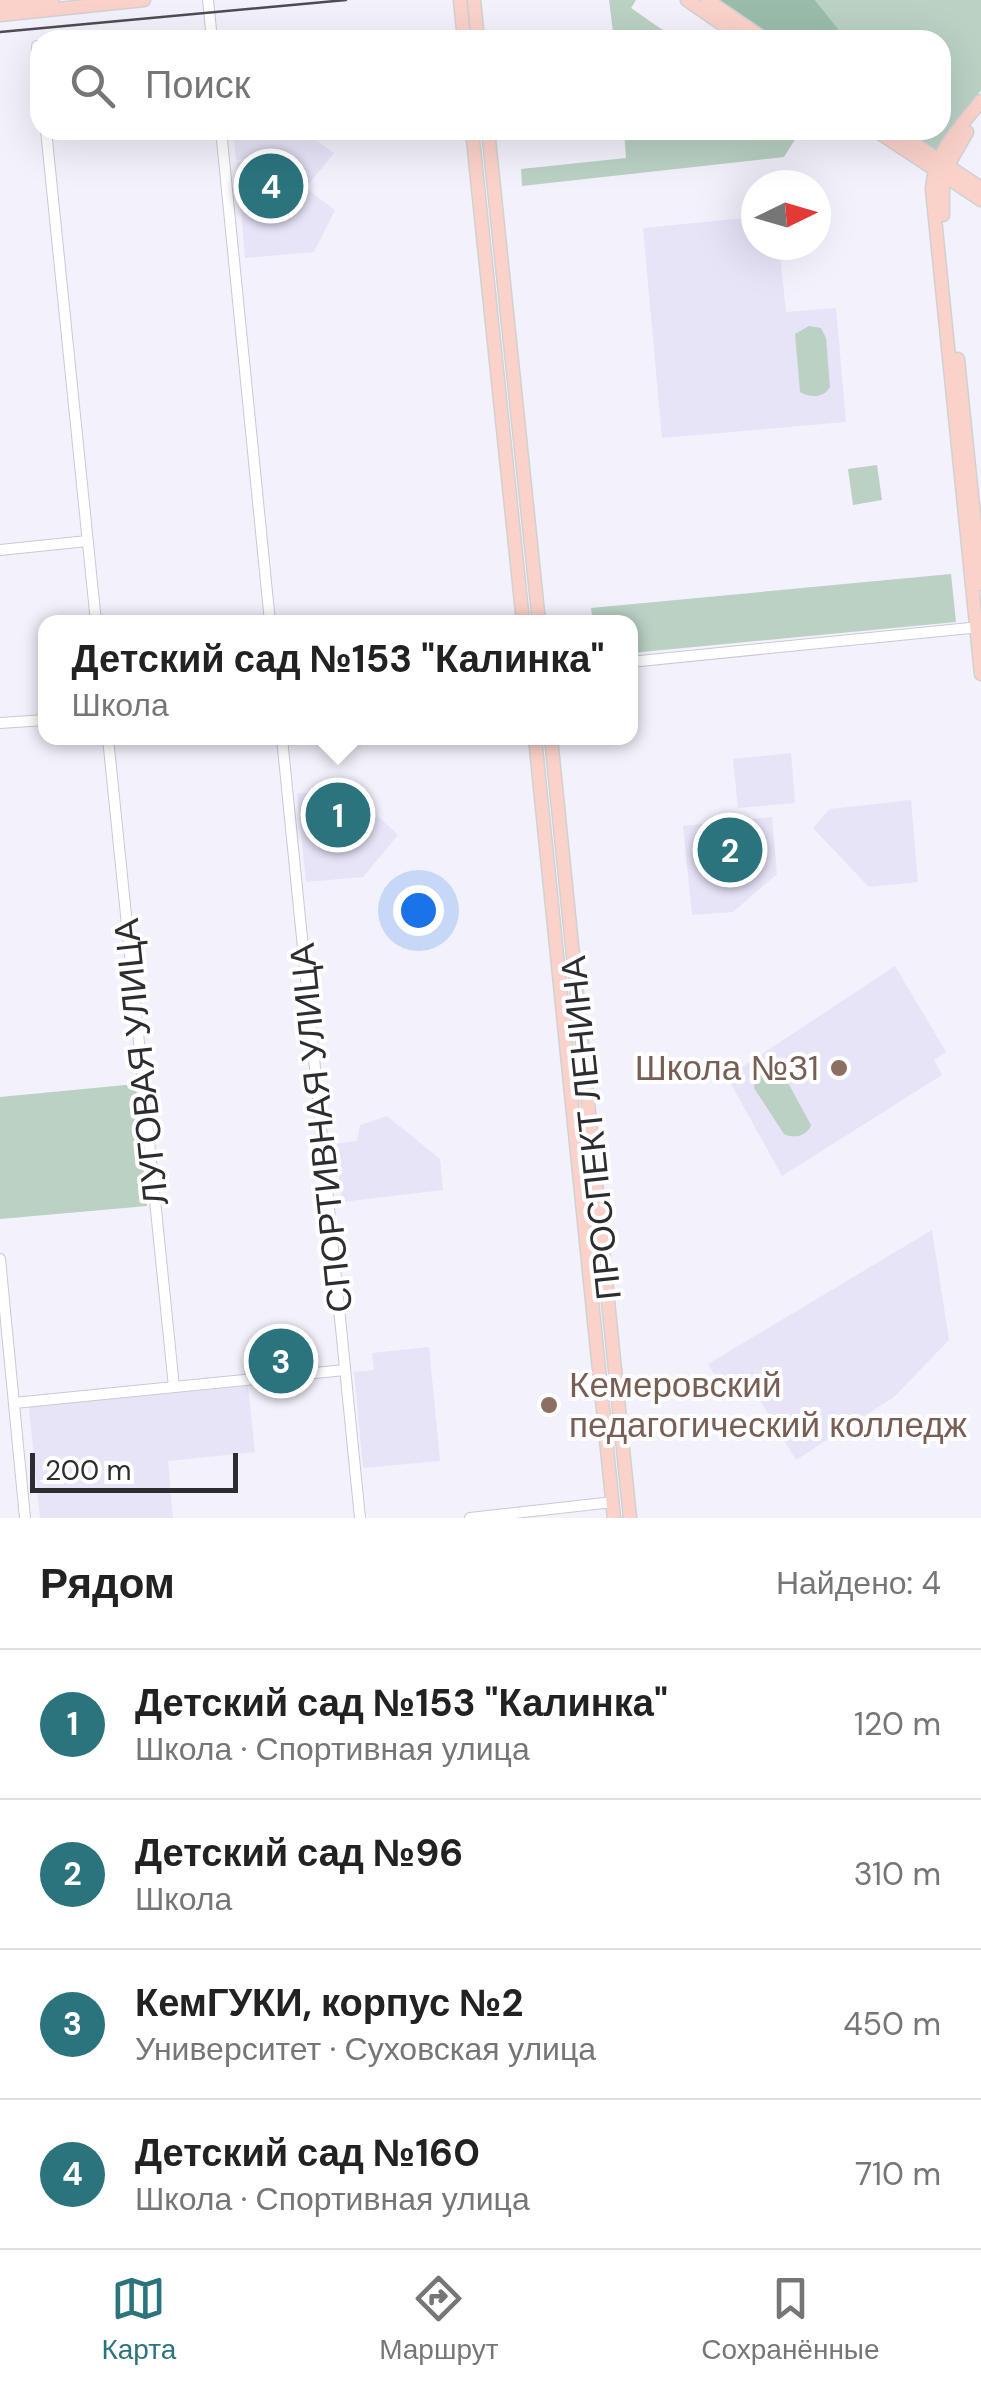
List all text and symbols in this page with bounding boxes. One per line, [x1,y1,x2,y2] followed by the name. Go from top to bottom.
[30,30,951,140] search box
[65,58,120,113] icon: search
[145,60,250,110] text: Поиск
[238,148,304,224] pin: 4
[741,170,831,260] north arrow
[38,615,638,745] popup
[72,634,604,684] text: Детский сад №153 "Калинка"
[72,684,169,726] text: Школа
[306,778,370,852] pin: 1
[698,812,762,888] pin: 2
[393,885,444,936] your location
[103,916,179,1208] street label: ЛУГОВАЯ УЛИЦА
[279,940,363,1315] street label: СПОРТИВНАЯ УЛИЦА
[550,953,632,1302] street label: ПРОСПЕКТ ЛЕНИНА
[635,1045,819,1091] place label: Школа №31
[828,1057,850,1079] marker: Школа №31
[248,1324,314,1398] pin: 3
[569,1362,968,1448] place label: Кемеровский педагогический колледж
[538,1394,560,1416] marker: Кемеровский педагогический колледж
[30,1448,238,1492] scale bar
[45,1452,132,1489] text: 200 m
[40,1556,175,1611] text: Рядом
[776,1562,941,1604] text: Найдено: 4
[135,1678,668,1728] text: Детский сад №153 "Калинка"
[67,1703,78,1745] text: 1
[854,1703,941,1745] text: 120 m
[135,1728,530,1770] text: Школа · Спортивная улица
[135,1828,463,1878] text: Детский сад №96
[63,1853,82,1895] text: 2
[854,1853,941,1895] text: 310 m
[135,1878,232,1920] text: Школа
[135,1978,523,2028] text: КемГУКИ, корпус №2
[63,2003,82,2045] text: 3
[843,2003,941,2045] text: 450 m
[135,2028,596,2070] text: Университет · Суховская улица
[135,2128,480,2178] text: Детский сад №160
[62,2153,83,2195] text: 4
[855,2153,941,2195] text: 710 m
[135,2178,530,2220] text: Школа · Спортивная улица
[101,2271,176,2368] tab: Карта
[379,2271,498,2368] tab: Маршрут
[701,2271,880,2368] tab: Сохранённые

